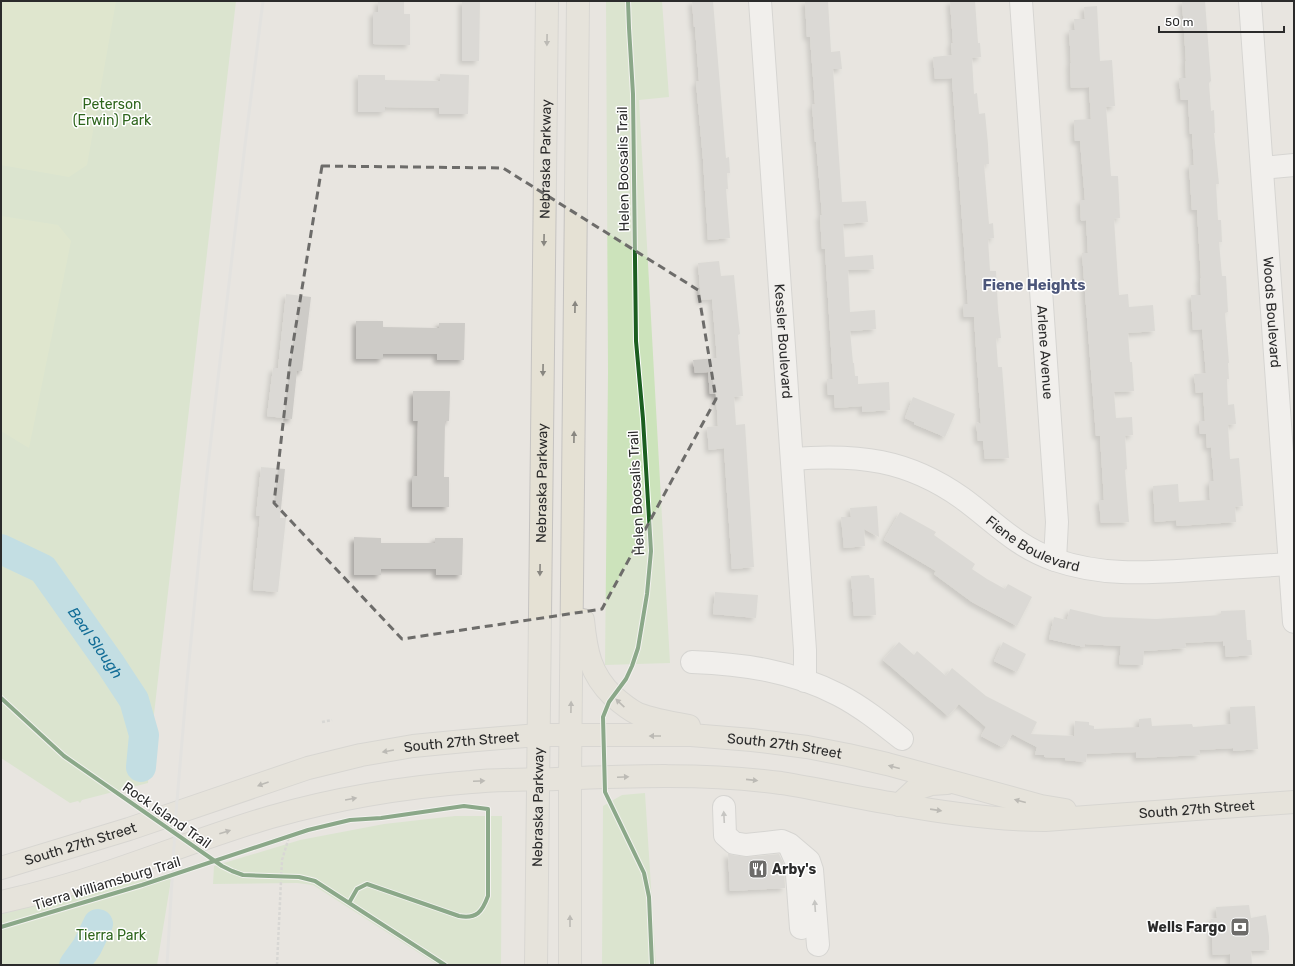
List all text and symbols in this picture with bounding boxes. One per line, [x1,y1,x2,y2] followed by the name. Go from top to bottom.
[1159,8,1284,34] scale bar
[1165,15,1193,29] text: 50 m
[544,34,550,47] one-way arrow
[73,96,152,129] park label: Peterson (Erwin) Park
[537,99,555,219] street label: Nebraska Parkway
[614,106,633,232] street label: Helen Boosalis Trail
[541,234,547,247] one-way arrow
[1259,256,1284,368] street label: Woods Boulevard
[982,276,1086,294] district label: Fiene Heights
[771,283,796,399] street label: Kessler Boulevard
[572,300,578,313] one-way arrow
[1033,305,1057,400] street label: Arlene Avenue
[540,364,546,377] one-way arrow
[533,423,551,543] street label: Nebraska Parkway
[571,430,577,443] one-way arrow
[625,430,648,556] street label: Helen Boosalis Trail
[982,512,1081,576] street label: Fiene Boulevard
[537,564,543,577] one-way arrow
[64,604,126,682] water label: Beal Slough
[615,698,625,707] one-way arrow
[568,700,574,713] one-way arrow
[402,729,521,756] street label: South 27th Street
[726,730,844,763] street label: South 27th Street
[648,733,661,739] one-way arrow
[529,747,547,867] street label: Nebraska Parkway
[382,748,394,754] one-way arrow
[888,763,901,769] one-way arrow
[617,773,629,780] one-way arrow
[746,777,758,784] one-way arrow
[473,778,486,784] one-way arrow
[119,779,214,852] street label: Rock Island Trail
[257,781,269,787] one-way arrow
[345,796,357,802] one-way arrow
[1014,797,1026,803] one-way arrow
[1138,797,1256,822] street label: South 27th Street
[930,807,942,813] one-way arrow
[721,811,728,823] one-way arrow
[23,819,139,869] street label: South 27th Street
[219,829,231,835] one-way arrow
[32,853,183,914] street label: Tierra Williamsburg Trail
[747,858,769,880] restaurant icon: Arby's
[772,861,816,878] place label: Arby's
[812,900,819,912] one-way arrow
[567,914,573,927] one-way arrow
[1229,916,1251,938] bank icon: Wells Fargo
[1147,919,1226,936] place label: Wells Fargo
[76,927,147,944] park label: Tierra Park

